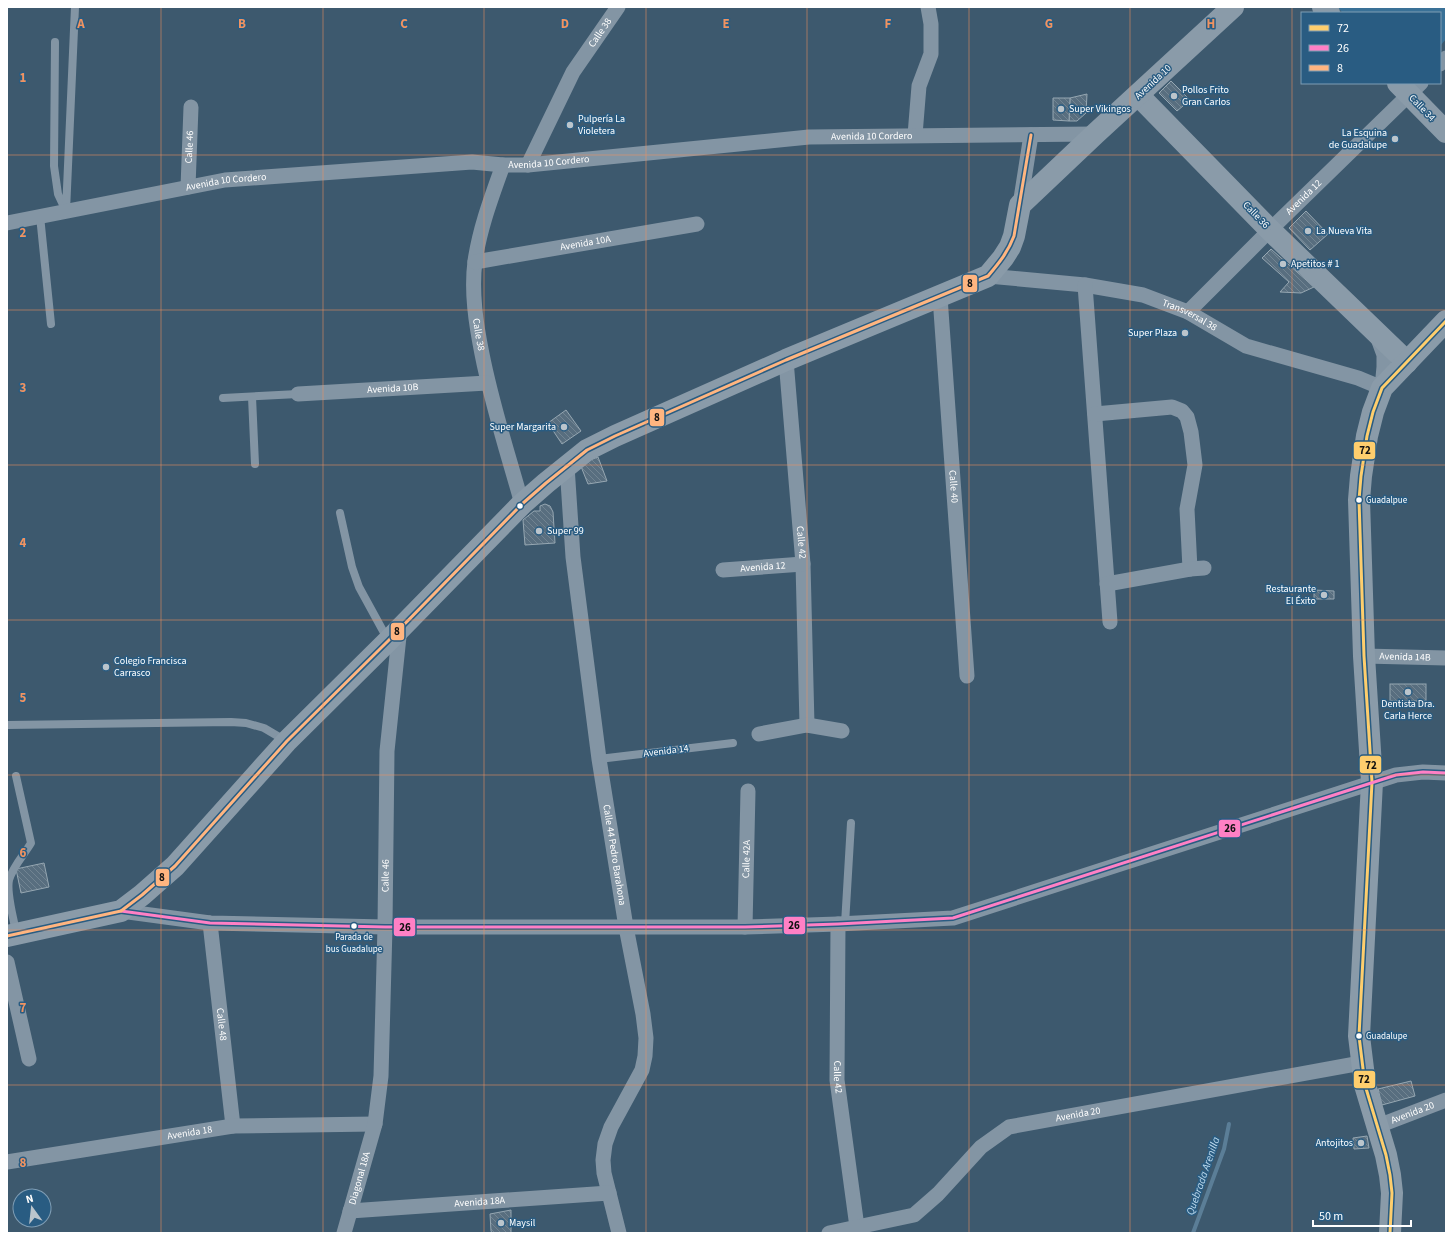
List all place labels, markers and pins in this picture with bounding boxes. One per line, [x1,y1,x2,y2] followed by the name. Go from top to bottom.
[1182,83,1230,109] place label: Pollos Frito Gran Carlos
[1169,91,1179,101] marker: Pollos Frito Gran Carlos
[1069,102,1131,116] place label: Super Vikingos
[1056,104,1066,114] marker: Super Vikingos
[578,112,625,138] place label: Pulpería La Violetera
[565,120,575,130] marker: Pulpería La Violetera
[1329,126,1387,152] place label: La Esquina de Guadalupe
[1390,134,1400,144] marker: La Esquina de Guadalupe
[1316,224,1372,238] place label: La Nueva Vita
[1303,226,1313,236] marker: La Nueva Vita
[1291,257,1339,271] place label: Apetitos # 1
[1278,259,1288,269] marker: Apetitos # 1
[1128,326,1177,340] place label: Super Plaza
[1180,328,1190,338] marker: Super Plaza
[490,420,556,434] place label: Super Margarita
[559,422,569,432] marker: Super Margarita
[1366,494,1408,507] place label: Guadalpue
[1354,495,1364,505] marker: Guadalpue
[515,501,525,511] unlabelled marker
[547,524,584,538] place label: Super 99
[534,526,544,536] marker: Super 99
[1266,582,1316,608] place label: Restaurante El Éxito
[1319,590,1329,600] marker: Restaurante El Éxito
[114,654,187,680] place label: Colegio Francisca Carrasco
[101,662,111,672] marker: Colegio Francisca Carrasco
[1403,687,1413,697] marker: Dentista Dra. Carla Herce
[1381,697,1435,723] place label: Dentista Dra. Carla Herce
[349,921,359,931] marker: Parada de bus Guadalupe
[326,931,383,956] place label: Parada de bus Guadalupe
[1366,1030,1408,1043] place label: Guadalupe
[1354,1031,1364,1041] marker: Guadalupe
[1316,1136,1353,1150] place label: Antojitos
[1356,1138,1366,1148] marker: Antojitos
[509,1216,536,1230] place label: Maysil
[496,1218,506,1228] marker: Maysil

